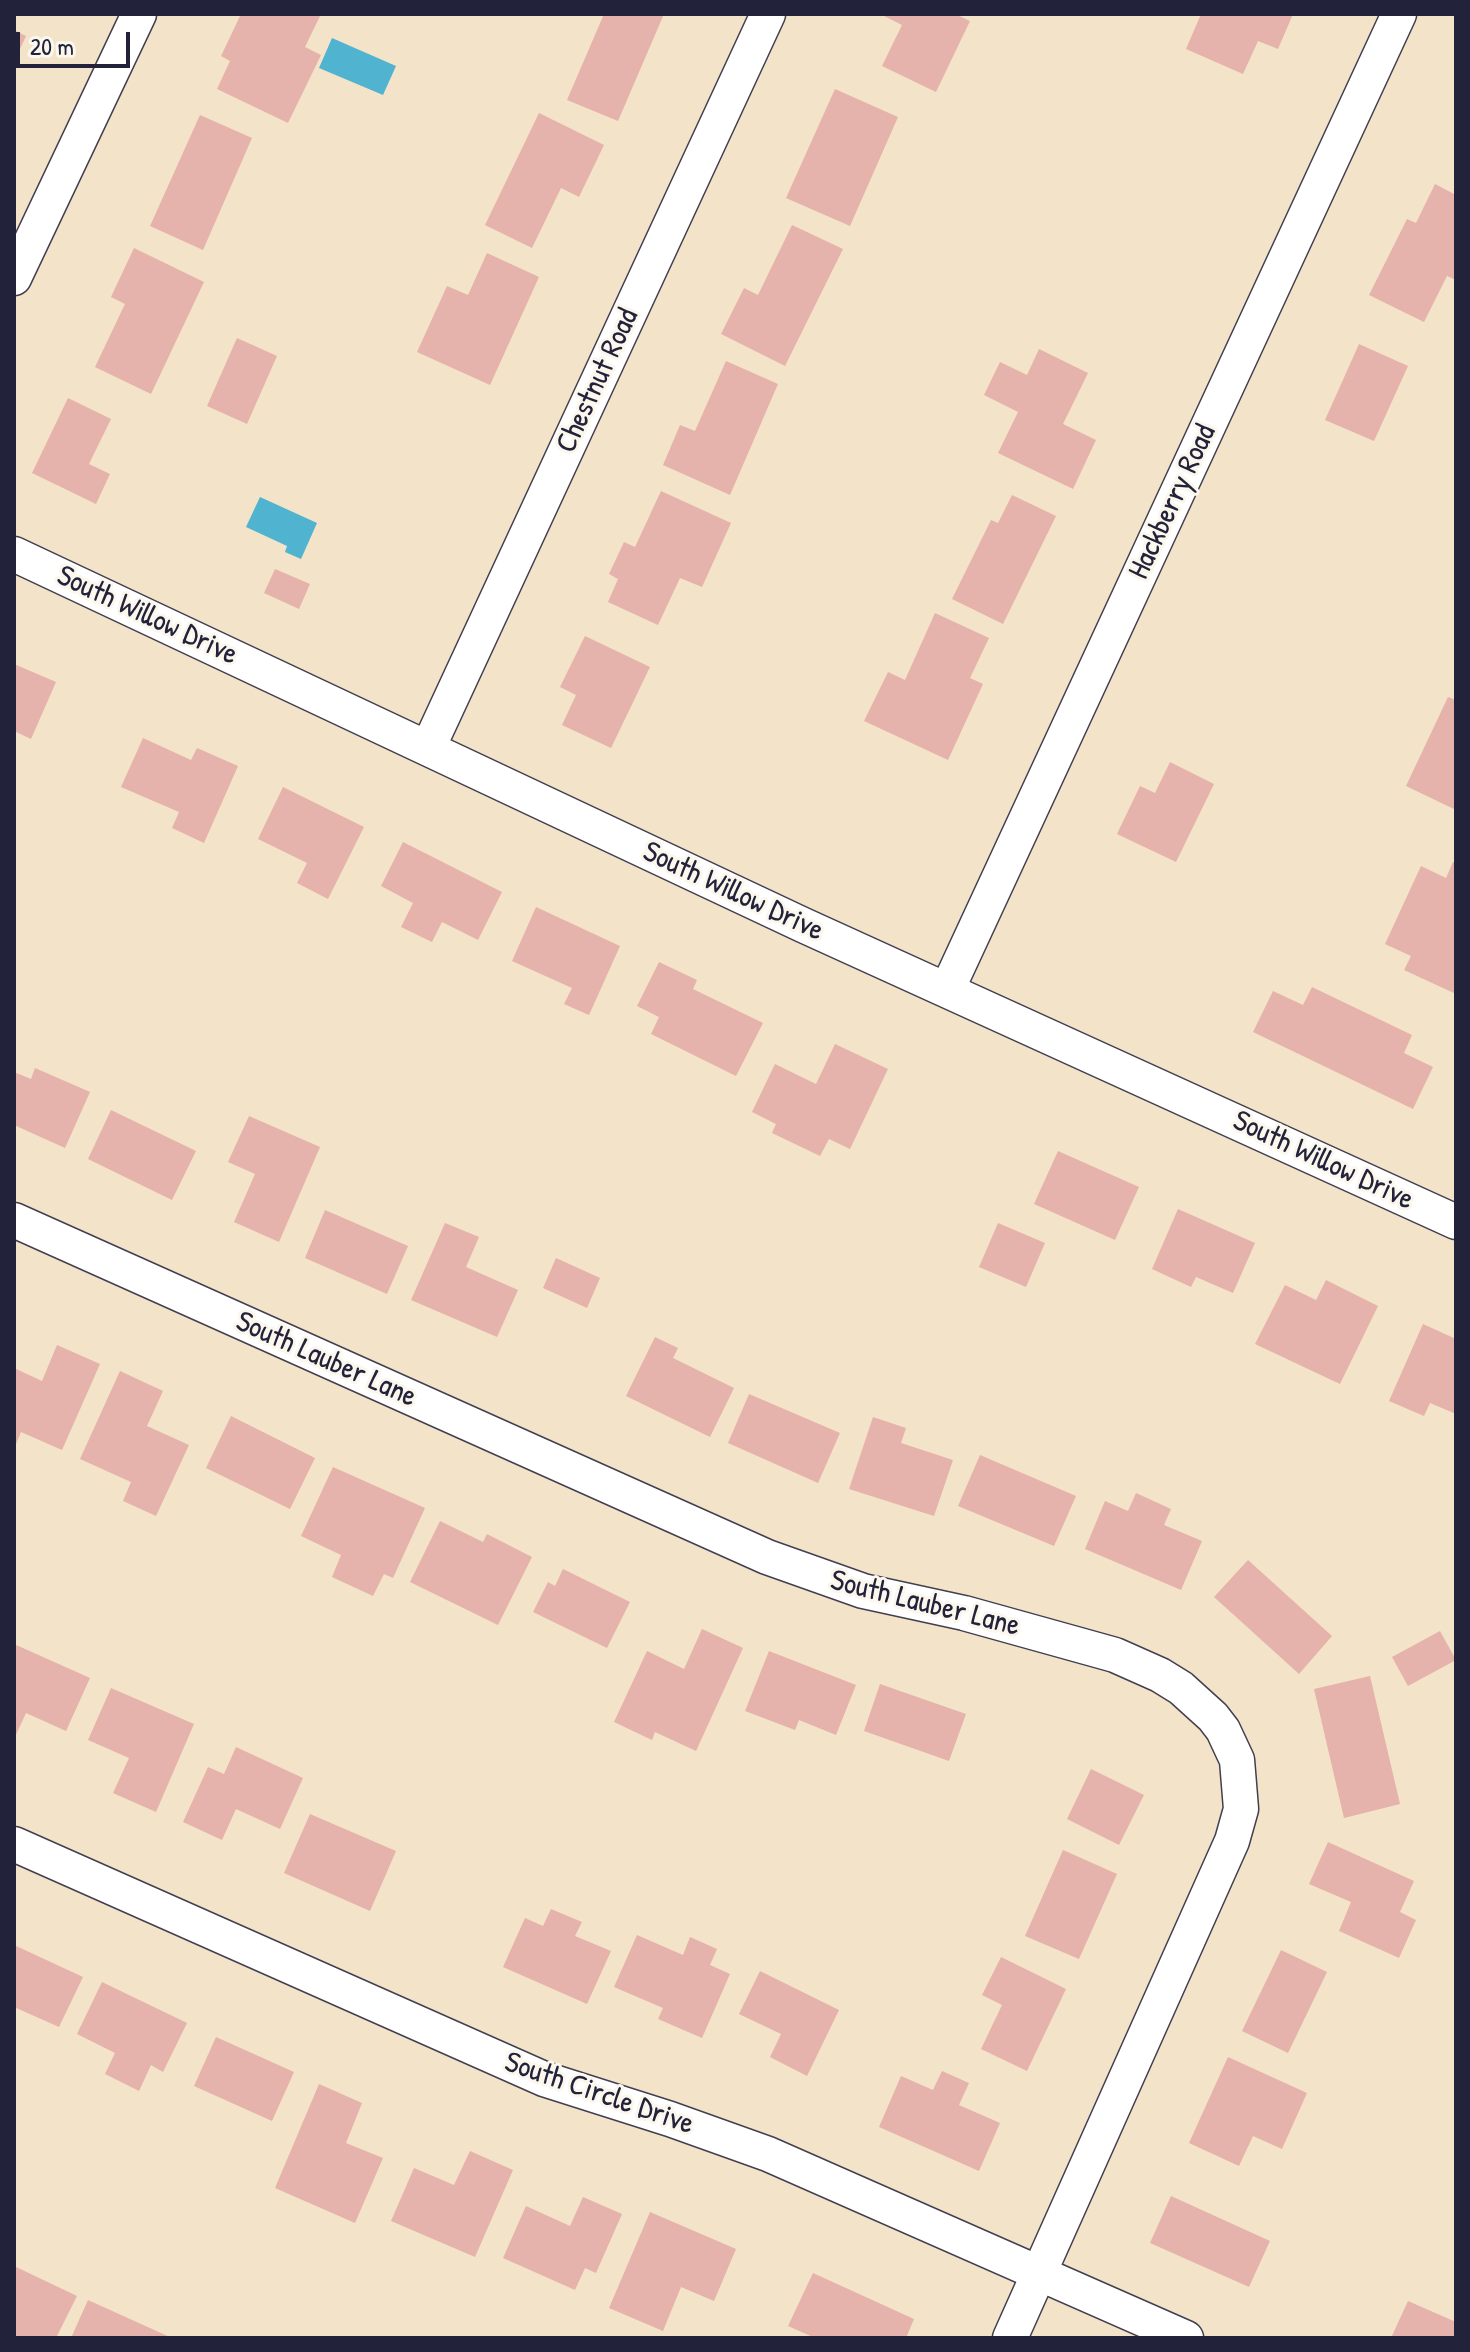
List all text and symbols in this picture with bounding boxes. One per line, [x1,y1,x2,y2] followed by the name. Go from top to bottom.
[20,16,134,66] scale bar
[30,30,74,62] text: 20 m
[549,303,647,459] street label: Chestnut Road
[1122,419,1224,585] street label: Hackberry Road
[51,558,243,674] street label: South Willow Drive
[637,834,829,950] street label: South Willow Drive
[1227,1103,1419,1219] street label: South Willow Drive
[230,1304,422,1416] street label: South Lauber Lane
[827,1563,1023,1645] street label: South Lauber Lane
[500,2045,698,2143] street label: South Circle Drive

